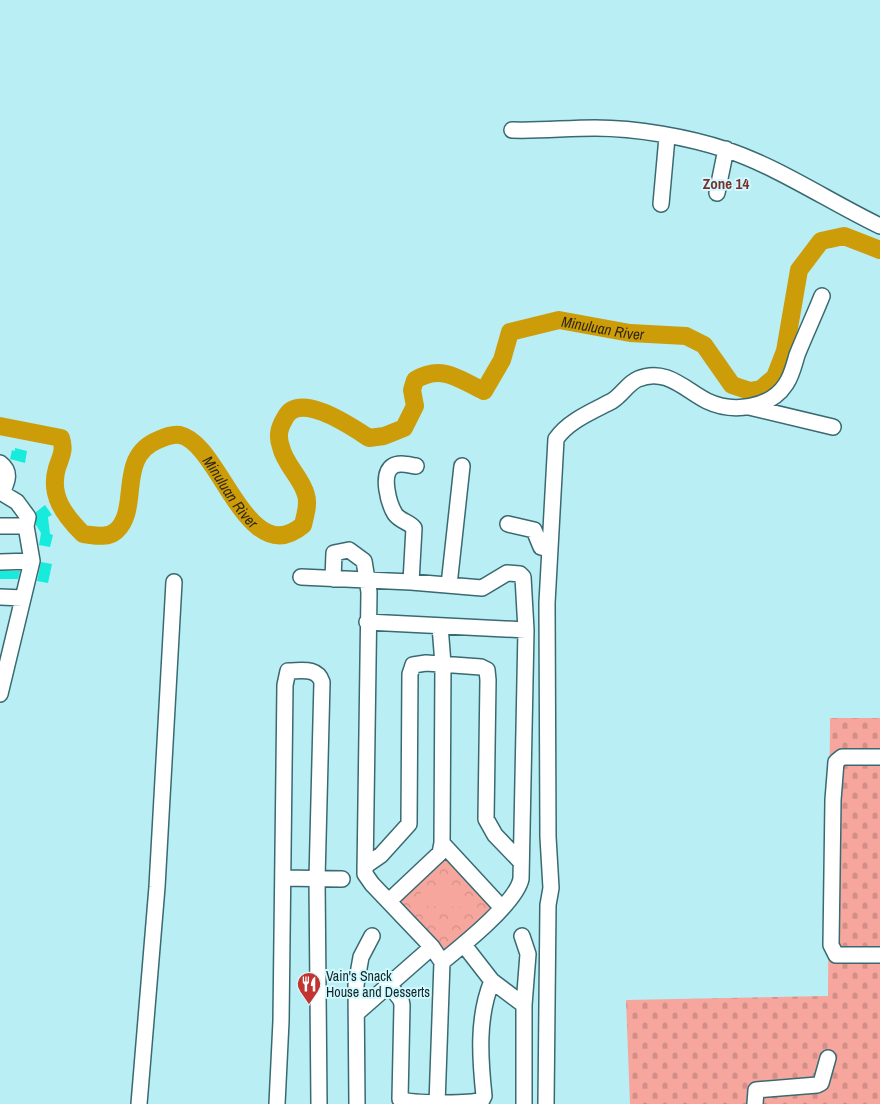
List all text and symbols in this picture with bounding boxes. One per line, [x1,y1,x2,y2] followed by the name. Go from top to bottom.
[703,173,749,194] district label: Zone 14
[560,310,645,344] water label: Minuluan River
[198,451,264,533] water label: Minuluan River
[326,967,430,1001] place label: Vain's Snack House and Desserts
[296,971,322,1005] restaurant icon: Vain's Snack House and Desserts

